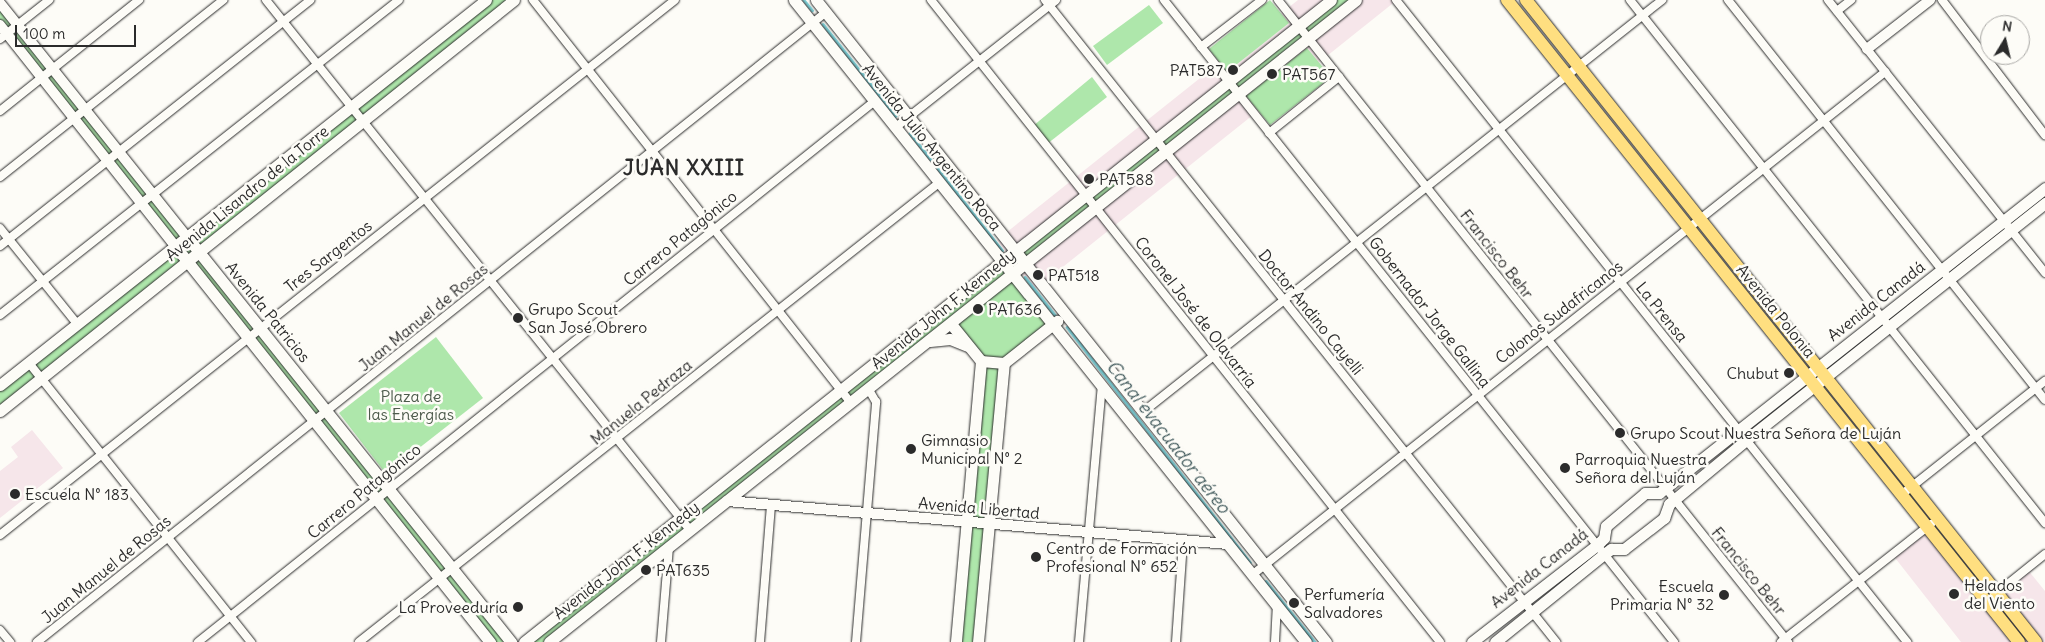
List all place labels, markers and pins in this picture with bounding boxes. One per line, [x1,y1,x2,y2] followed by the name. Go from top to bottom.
[1170,60,1223,80] place label: PAT587
[1227,64,1239,76] marker: PAT587
[1282,64,1335,84] place label: PAT567
[1266,68,1278,80] marker: PAT567
[1099,169,1154,189] place label: PAT588
[1083,173,1095,185] marker: PAT588
[1048,265,1100,285] place label: PAT518
[1032,269,1044,281] marker: PAT518
[528,299,647,337] place label: Grupo Scout San José Obrero
[988,299,1042,319] place label: PAT636
[972,303,984,315] marker: PAT636
[512,312,524,324] marker: Grupo Scout San José Obrero
[1726,363,1779,383] place label: Chubut
[1783,367,1795,379] marker: Chubut
[1630,423,1901,443] place label: Grupo Scout Nuestra Señora de Luján
[1614,427,1626,439] marker: Grupo Scout Nuestra Señora de Luján
[921,430,1022,468] place label: Gimnasio Municipal N° 2
[905,443,917,455] marker: Gimnasio Municipal N° 2
[1575,449,1707,487] place label: Parroquia Nuestra Señora del Luján
[1559,462,1571,474] marker: Parroquia Nuestra Señora del Luján
[25,484,129,504] place label: Escuela N° 183
[9,488,21,500] marker: Escuela N° 183
[1046,538,1197,576] place label: Centro de Formación Profesional N° 652
[1030,551,1042,563] marker: Centro de Formación Profesional N° 652
[656,560,710,580] place label: PAT635
[640,564,652,576] marker: PAT635
[1964,575,2035,613] place label: Helados del Viento
[1610,576,1714,614] place label: Escuela Primaria N° 32
[1304,584,1385,622] place label: Perfumería Salvadores
[1948,588,1960,600] marker: Helados del Viento
[1718,589,1730,601] marker: Escuela Primaria N° 32
[398,597,508,617] place label: La Proveeduría
[1288,597,1300,609] marker: Perfumería Salvadores
[512,601,524,613] marker: La Proveeduría

